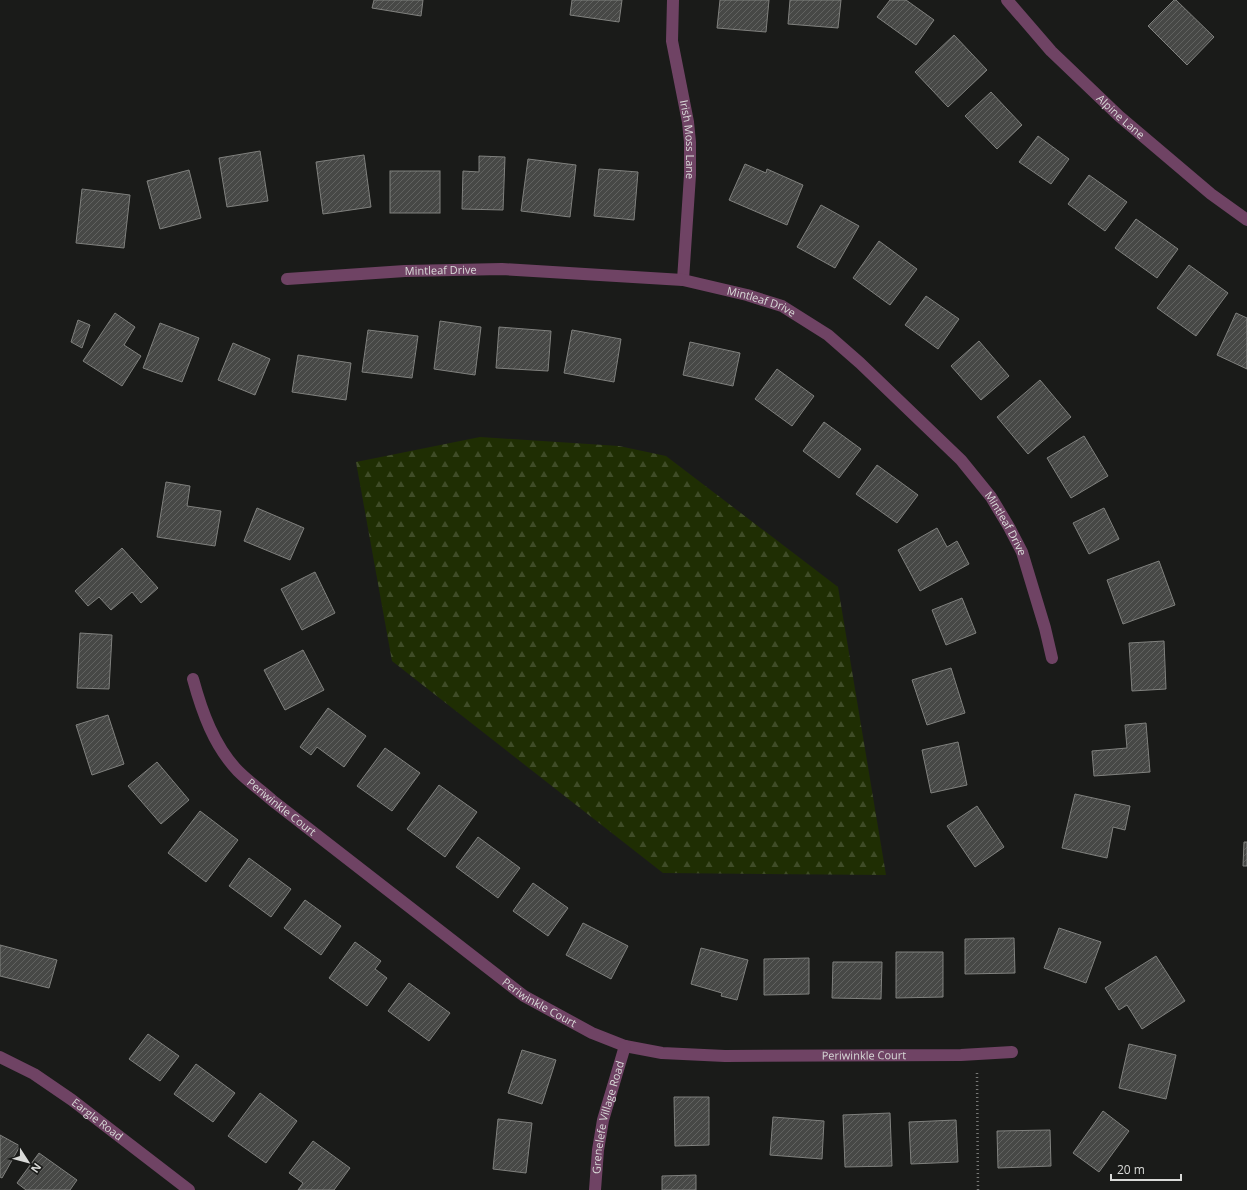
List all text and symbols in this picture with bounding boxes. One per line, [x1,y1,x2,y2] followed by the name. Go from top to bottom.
[1094,91,1148,142] street label: Alpine Lane
[677,98,698,180] street label: Irish Moss Lane
[405,262,477,278] street label: Mintleaf Drive
[726,283,799,320] street label: Mintleaf Drive
[982,488,1031,557] street label: Mintleaf Drive
[244,774,320,839] street label: Periwinkle Court
[499,974,580,1030] street label: Periwinkle Court
[822,1047,906,1063] street label: Periwinkle Court
[588,1059,627,1174] street label: Grenelefe Village Road
[69,1095,126,1144] street label: Eargle Road
[8,1142,48,1182] north arrow
[1111,1156,1181,1182] scale bar
[28,1160,45,1176] text: N
[1117,1161,1145,1178] text: 20 m

